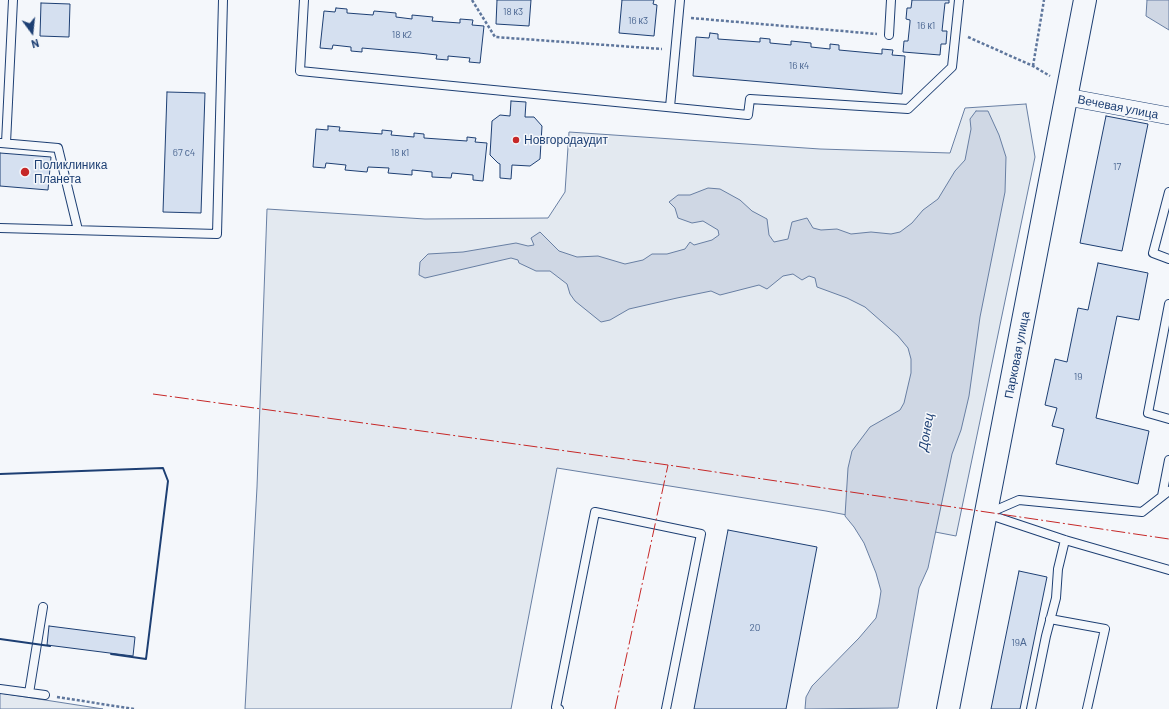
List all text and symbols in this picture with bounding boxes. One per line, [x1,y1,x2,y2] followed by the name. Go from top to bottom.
[503,6,523,18] house number: 18 к3
[12,12,52,52] north arrow
[628,15,648,27] house number: 16 к3
[917,20,935,32] house number: 16 к1
[392,29,412,41] house number: 18 к2
[30,37,40,51] text: N
[789,60,809,72] house number: 16 к4
[1076,92,1160,122] street label: Вечевая улица
[524,133,608,147] place label: Новгородаудит
[511,135,521,145] marker: Новгородаудит
[173,147,195,159] house number: 67 с4
[391,147,409,159] house number: 18 к1
[34,158,107,186] place label: Поликлиника Планета
[1113,161,1121,173] house number: 17
[19,166,31,178] marker: Поликлиника Планета
[1001,310,1033,400] street label: Парковая улица
[1074,371,1082,383] house number: 19
[915,412,937,452] water label: Донец
[749,622,761,634] house number: 20
[1011,637,1027,649] house number: 19А

